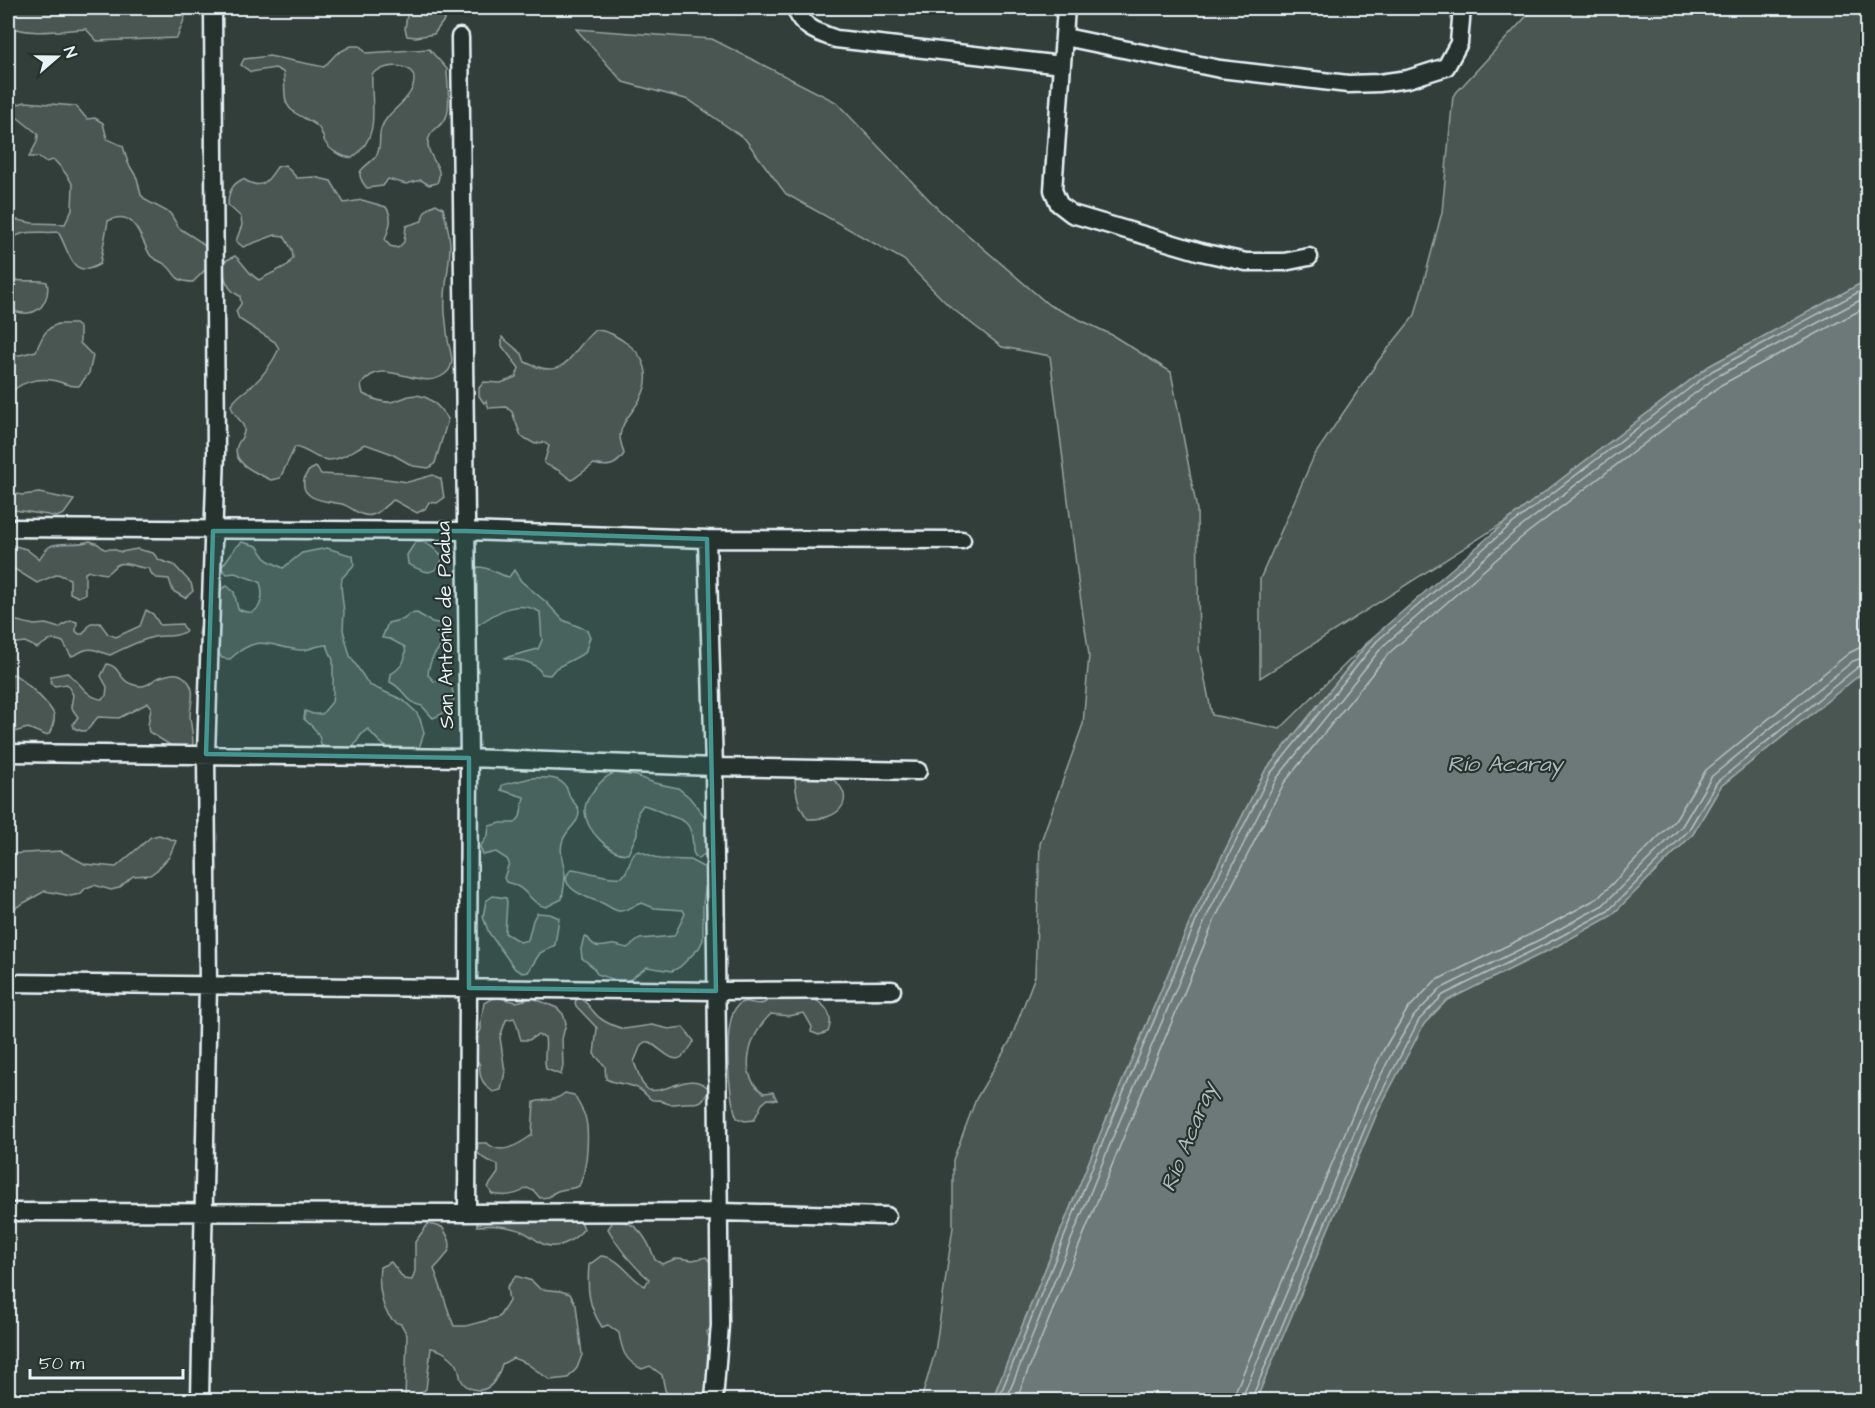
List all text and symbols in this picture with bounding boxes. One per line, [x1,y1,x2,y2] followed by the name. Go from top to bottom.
[27,27,87,87] north arrow
[58,44,82,61] text: N
[429,520,461,729] street label: San Antonio de Padua
[1448,749,1565,781] water label: Río Acaray
[1153,1075,1227,1196] water label: Río Acaray
[30,1342,183,1380] scale bar
[39,1351,84,1376] text: 50 m

